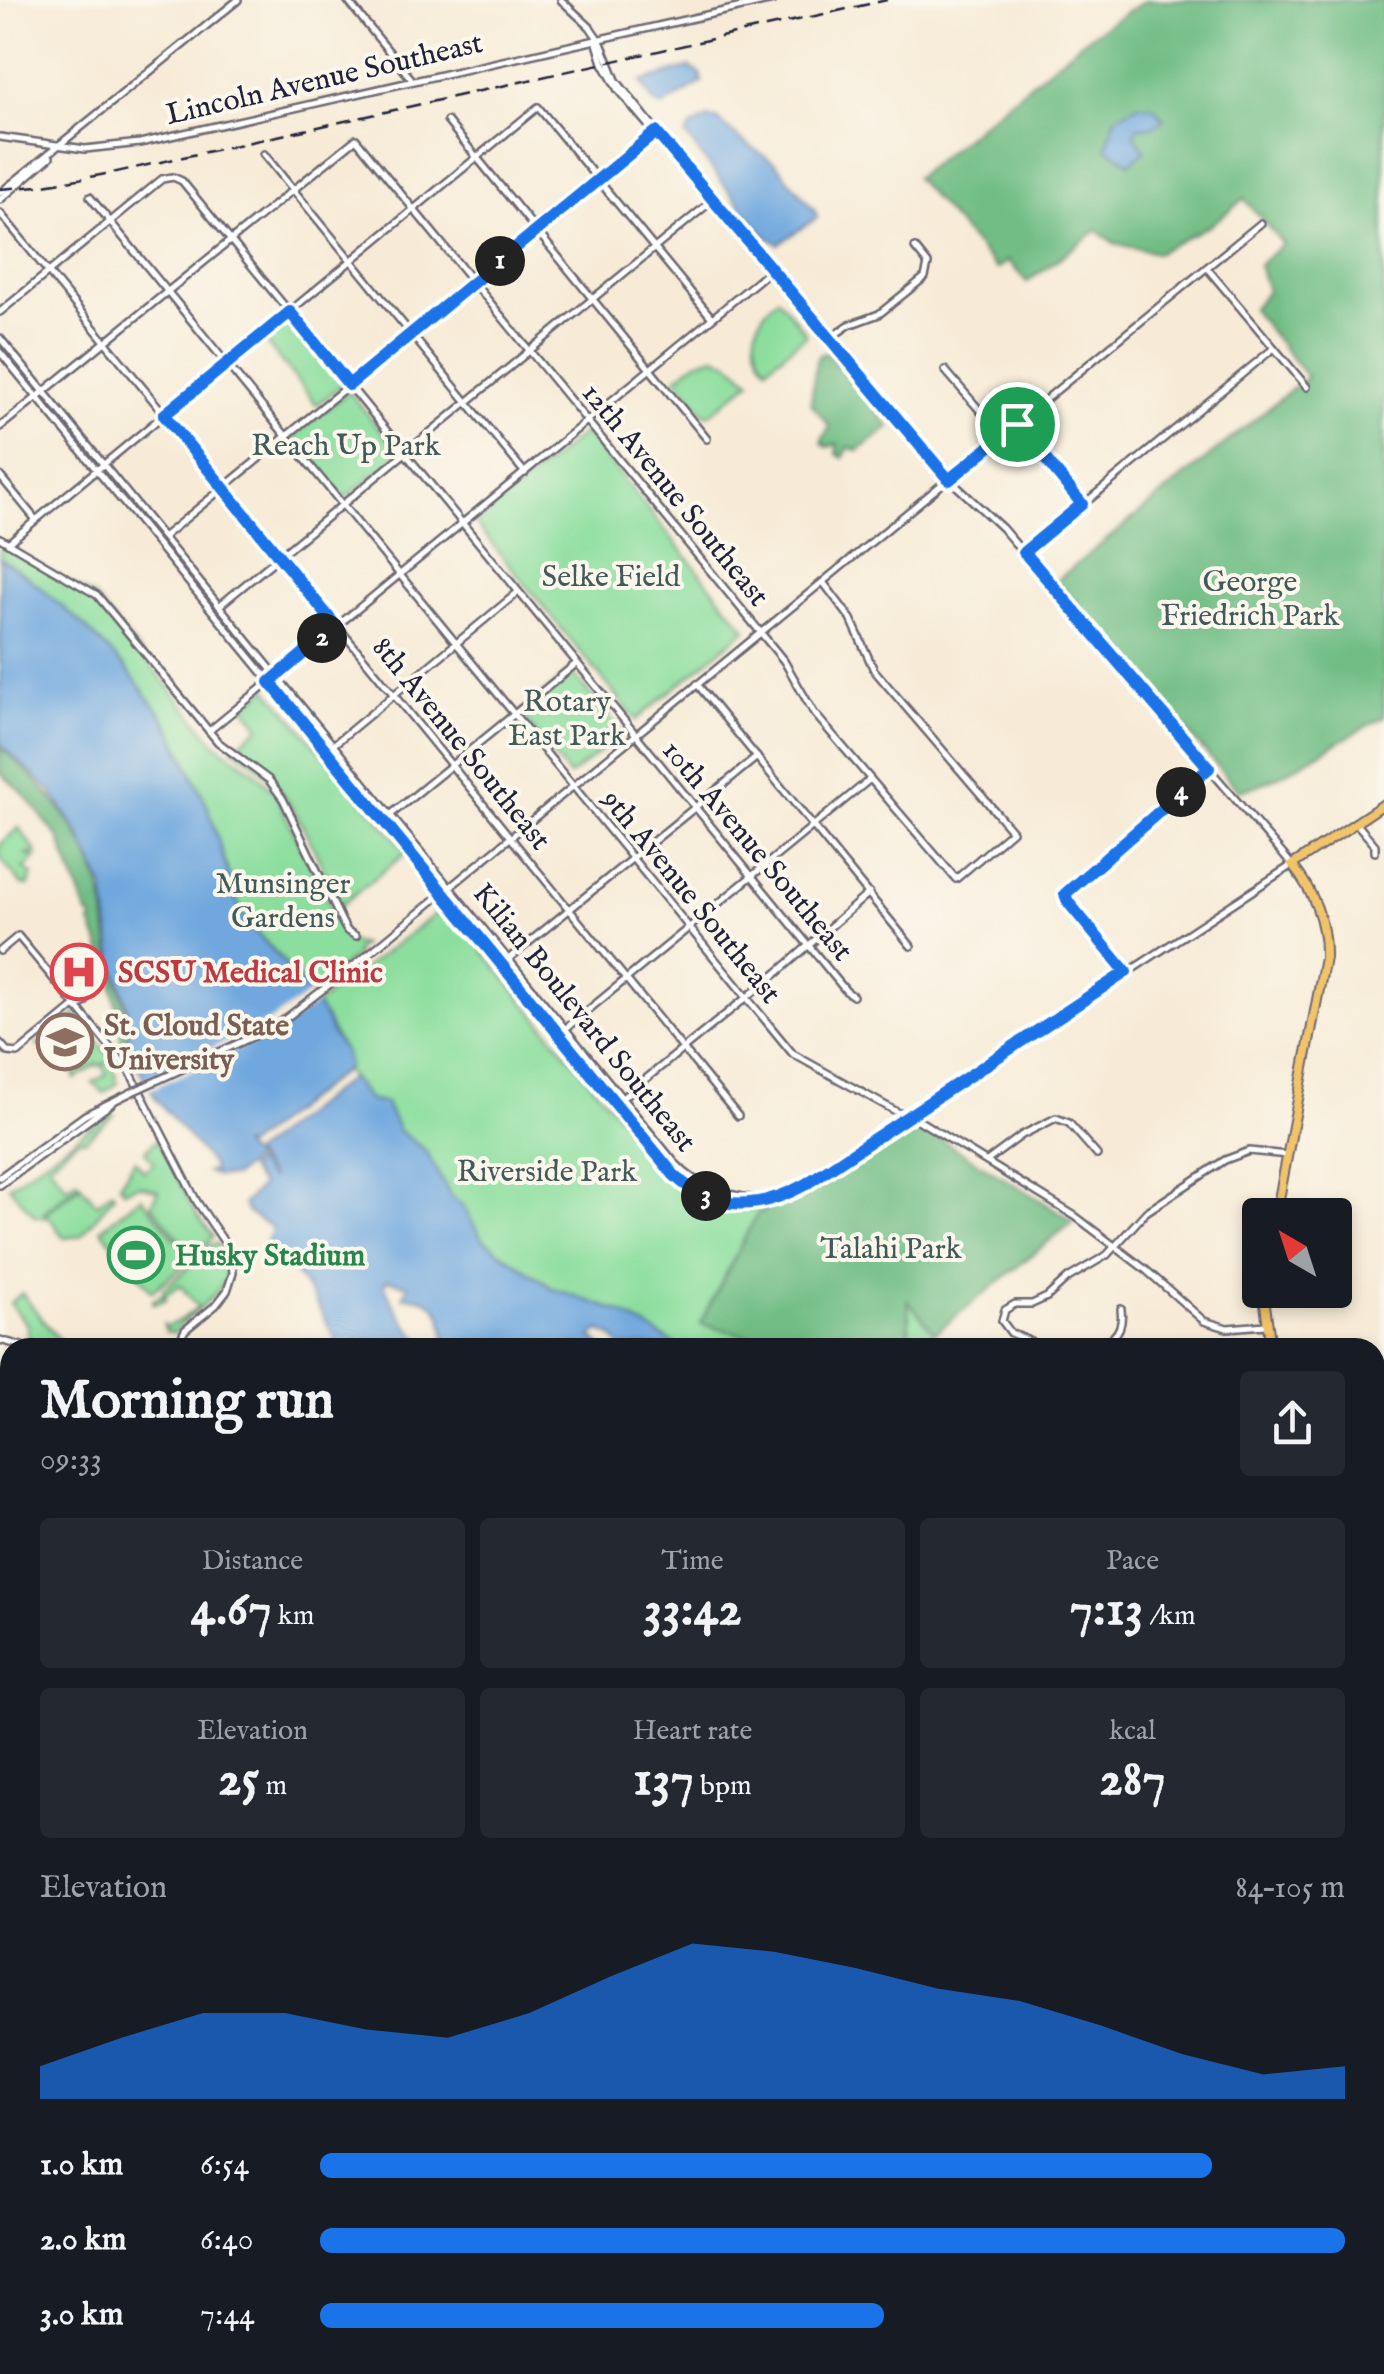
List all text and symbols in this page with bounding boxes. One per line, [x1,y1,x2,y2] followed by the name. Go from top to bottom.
[162,25,487,135] street label: Lincoln Avenue Southeast
[475,236,525,286] pin: 1
[495,243,505,278] text: 1
[573,376,776,615] street label: 12th Avenue Southeast
[975,382,1060,467] pin
[990,397,1045,452] icon: arrive
[251,428,442,466] park label: Reach Up Park
[542,559,681,597] park label: Selke Field
[1161,564,1340,636] park label: George Friedrich Park
[297,613,347,663] pin: 2
[315,620,329,655] text: 2
[363,630,558,859] street label: 8th Avenue Southeast
[508,684,627,756] park label: Rotary East Park
[653,733,860,970] street label: 10th Avenue Southeast
[1156,767,1206,817] pin: 4
[1174,774,1188,809] text: 4
[592,782,789,1012] street label: 9th Avenue Southeast
[215,866,351,938] park label: Munsinger Gardens
[463,876,704,1160] street label: Kilian Boulevard Southeast
[49,942,109,1002] hospital icon: SCSU Medical Clinic
[118,955,383,993] place label: SCSU Medical Clinic
[104,1008,289,1080] place label: St. Cloud State University
[35,1012,95,1072] school or university icon: St. Cloud State University
[457,1154,638,1192] park label: Riverside Park
[681,1171,731,1221] pin: 3
[701,1178,711,1213] text: 3
[1242,1198,1352,1308] north arrow
[1242,1198,1352,1308] map controls
[106,1225,166,1285] sports icon: Husky Stadium
[820,1231,963,1269] park label: Talahi Park
[175,1238,365,1276] place label: Husky Stadium
[40,1367,334,1437] text: Morning run
[1240,1371,1345,1476] button: share
[40,1440,102,1481] text: 09:33
[202,1544,303,1579] text: Distance
[661,1544,724,1579] text: Time
[1106,1544,1159,1579] text: Pace
[191,1579,272,1642] text: 4.67
[643,1579,742,1642] text: 33:42
[1069,1579,1143,1642] text: 7:13
[272,1599,314,1634] text: km
[1143,1599,1196,1634] text: /km
[197,1714,308,1749] text: Elevation
[633,1714,752,1749] text: Heart rate
[1109,1714,1156,1749] text: kcal
[218,1749,259,1812] text: 25
[633,1749,694,1812] text: 137
[1099,1749,1166,1812] text: 287
[259,1769,287,1804] text: m
[694,1769,752,1804] text: bpm
[40,1868,167,1909] text: Elevation
[1235,1868,1345,1909] text: 84–105 m
[40,2145,123,2186] text: 1.0 km
[200,2145,249,2186] text: 6:54
[40,2220,126,2261] text: 2.0 km
[200,2220,253,2261] text: 6:40
[40,2295,123,2336] text: 3.0 km
[200,2295,255,2336] text: 7:44

